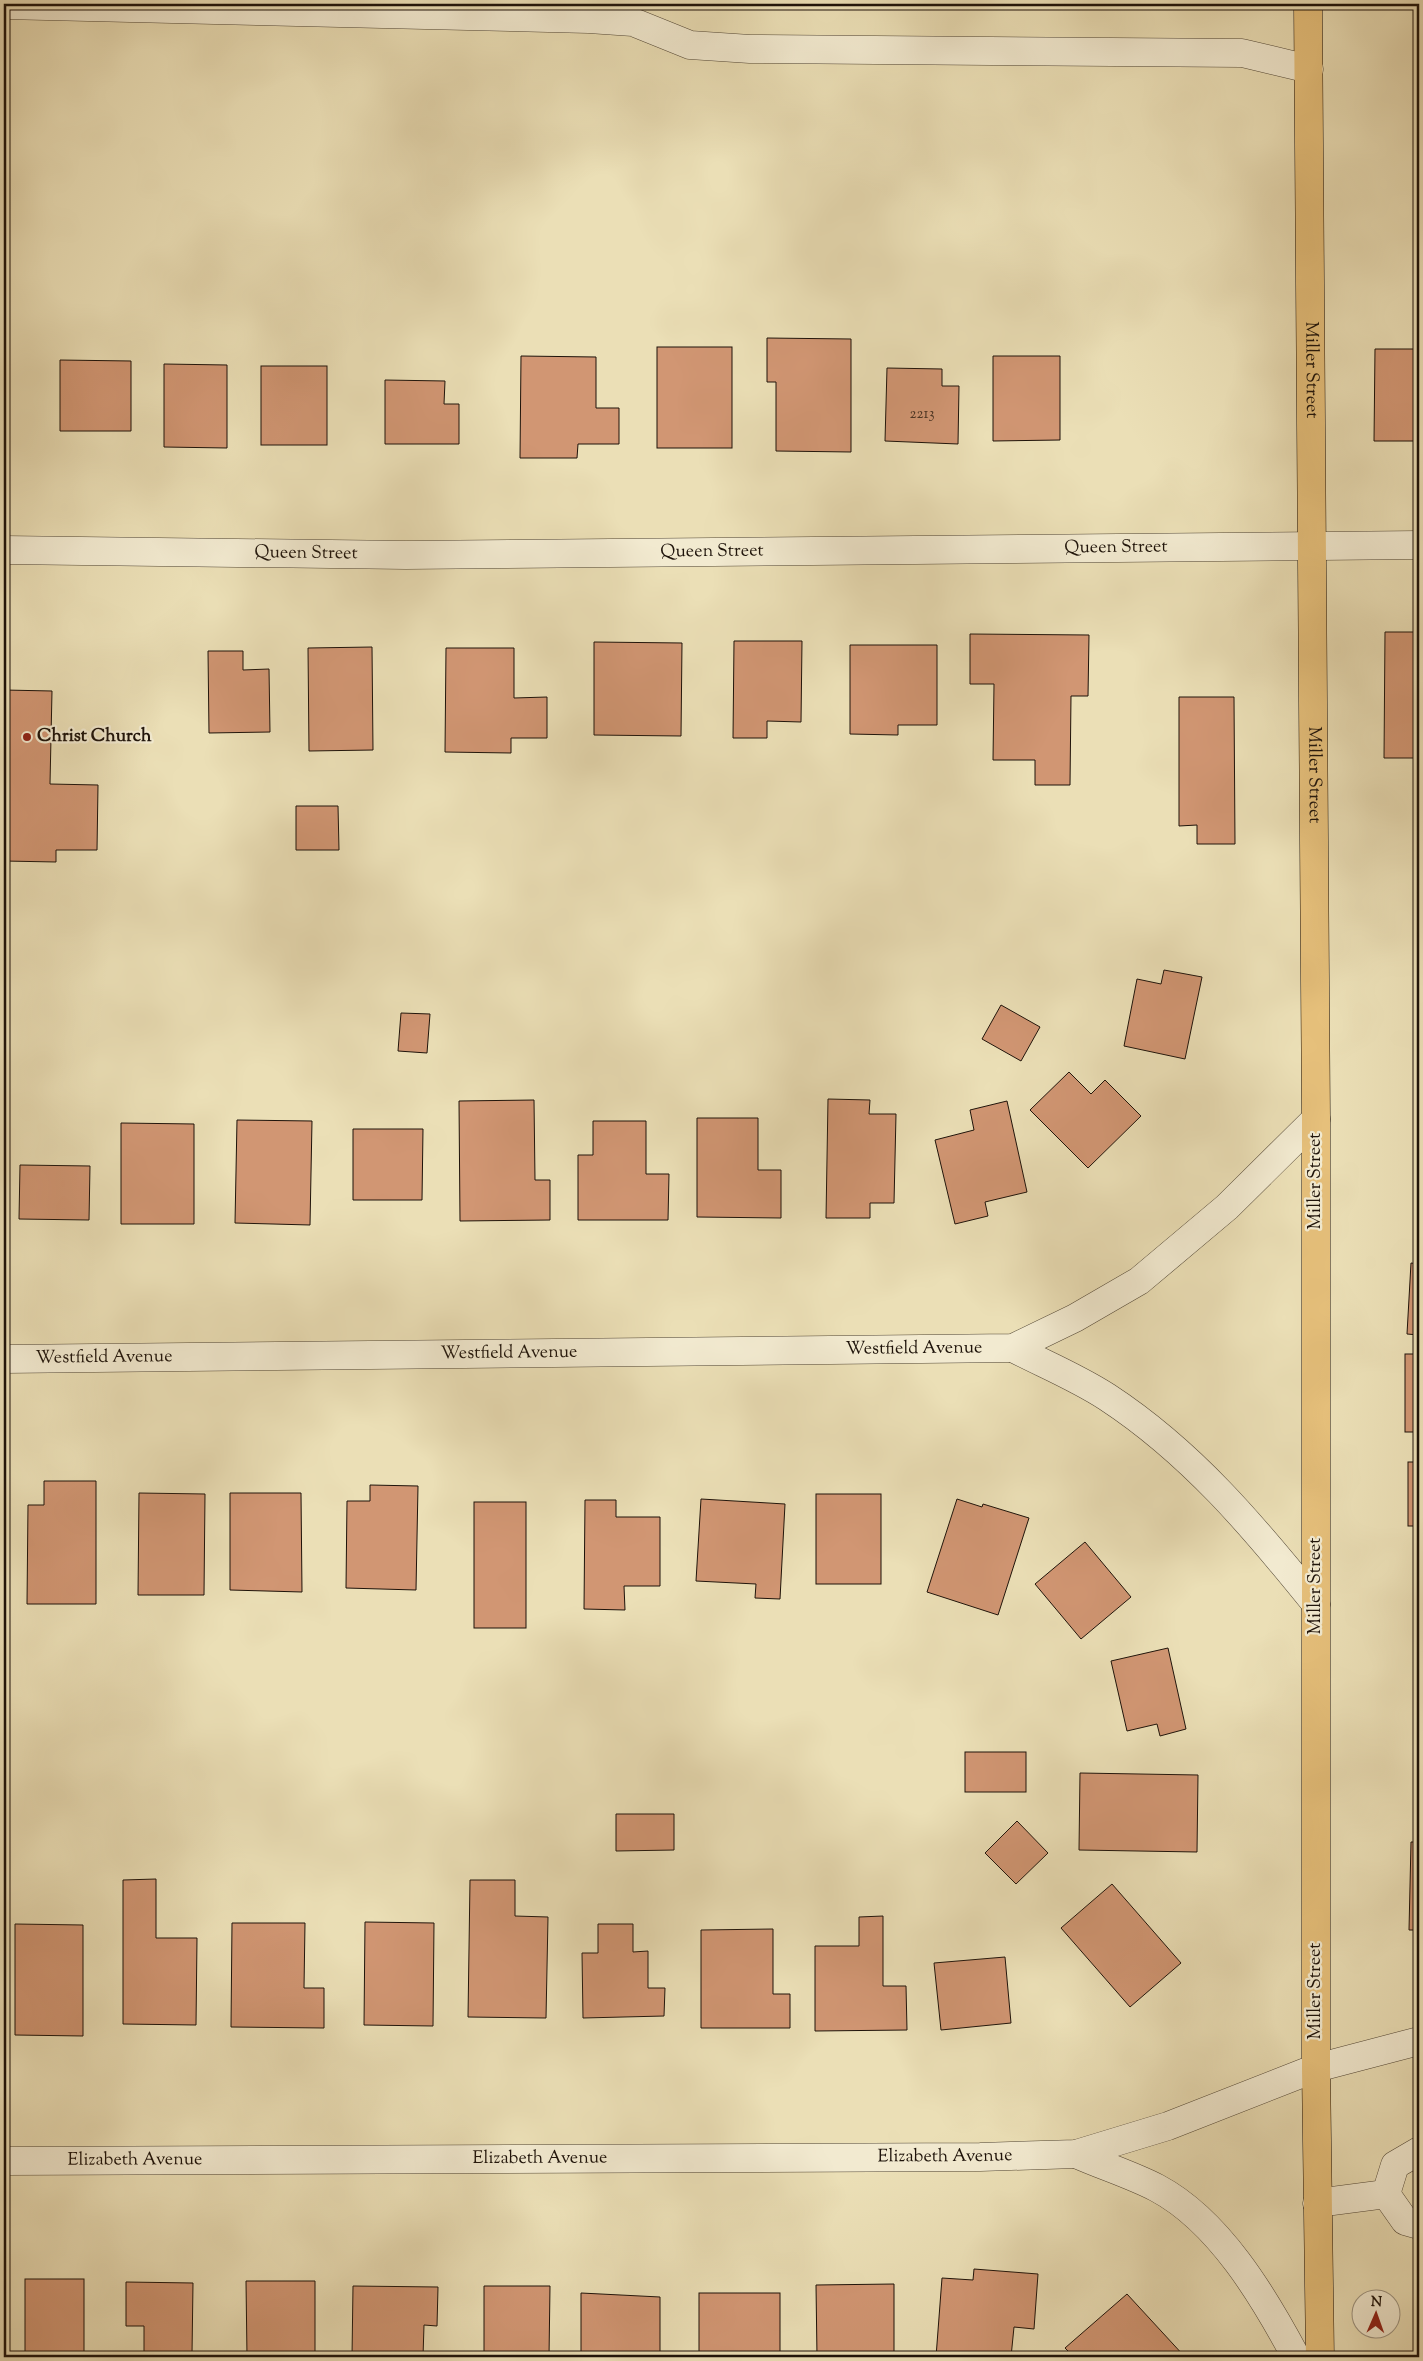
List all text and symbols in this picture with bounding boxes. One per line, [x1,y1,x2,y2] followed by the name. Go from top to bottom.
[1297,321,1324,419] street label: Miller Street
[909,404,935,425] house number: 2213
[1064,534,1168,562] street label: Queen Street
[660,538,764,565] street label: Queen Street
[254,540,358,567] street label: Queen Street
[37,724,152,750] place label: Christ Church
[1300,726,1327,824] street label: Miller Street
[21,731,33,743] marker: Christ Church
[1303,1133,1329,1229] street label: Miller Street
[845,1335,983,1363] street label: Westfield Avenue
[440,1340,578,1367] street label: Westfield Avenue
[35,1344,173,1372] street label: Westfield Avenue
[1303,1538,1329,1634] street label: Miller Street
[1303,1943,1329,2039] street label: Miller Street
[877,2143,1013,2170] street label: Elizabeth Avenue
[472,2146,608,2172] street label: Elizabeth Avenue
[67,2147,203,2174] street label: Elizabeth Avenue
[1350,2288,1400,2338] north arrow
[1370,2293,1382,2313] text: N

